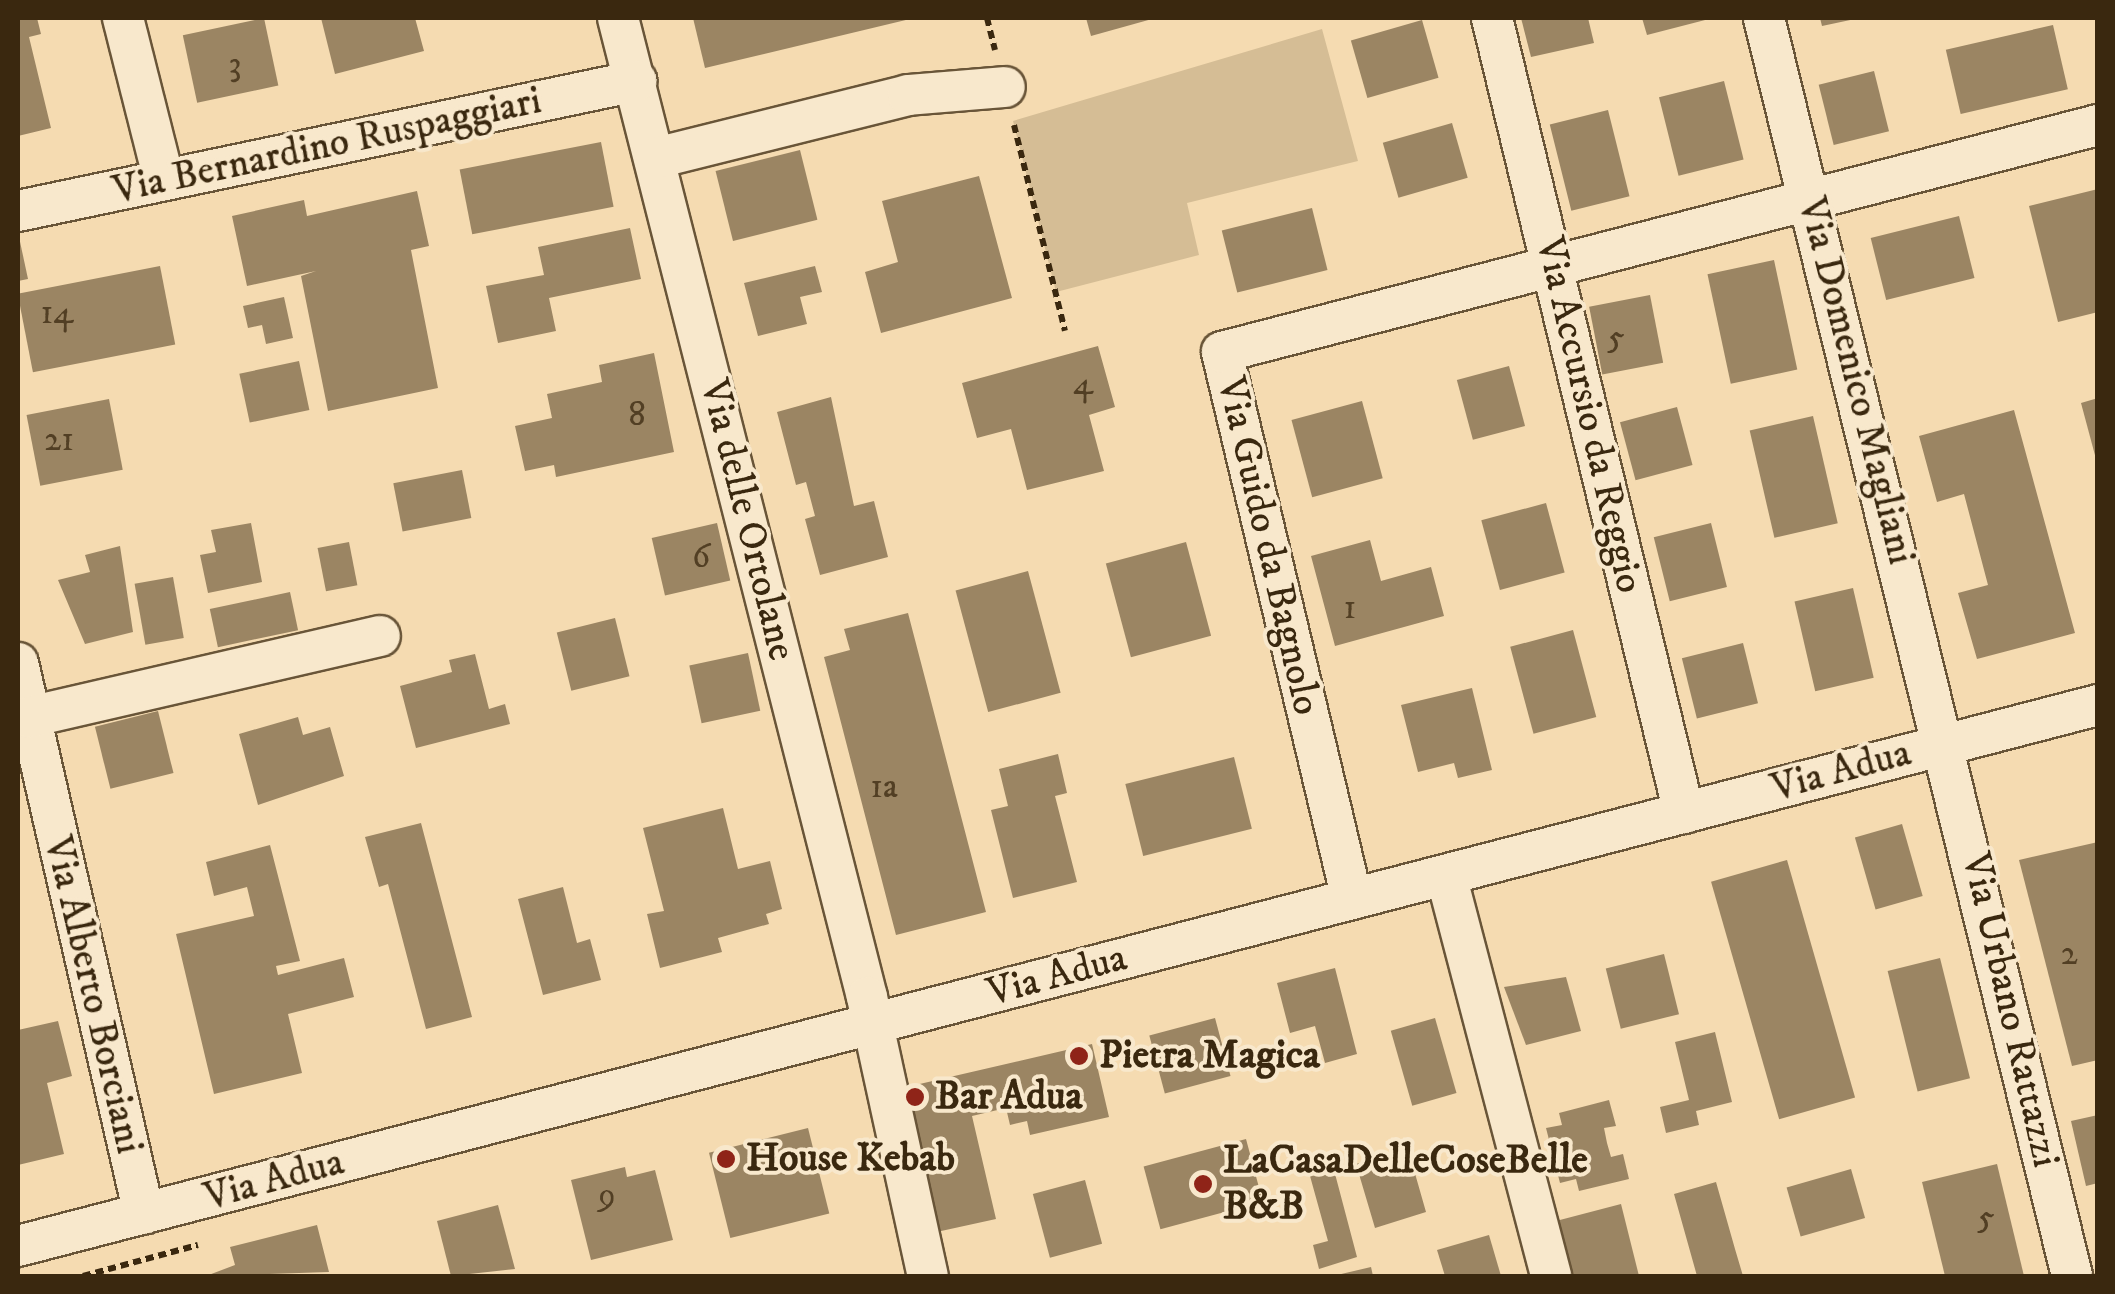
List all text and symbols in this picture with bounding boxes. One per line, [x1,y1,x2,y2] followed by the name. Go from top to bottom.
[228,44,242,86] house number: 3
[108,77,546,215] street label: Via Bernardino Ruspaggiari
[1787,192,1925,570] street label: Via Domenico Magliani
[1525,232,1653,598] street label: Via Accursio da Reggio
[40,292,74,334] house number: 14
[1607,317,1625,359] house number: 5
[1073,363,1093,405] house number: 4
[1206,372,1330,720] street label: Via Guido da Bagnolo
[689,374,805,666] street label: Via delle Ortolane
[628,394,646,436] house number: 8
[44,419,74,461] house number: 21
[692,536,710,578] house number: 6
[1344,587,1356,629] house number: 1
[1766,729,1916,813] street label: Via Adua
[870,766,898,808] house number: 1a
[33,832,153,1158] street label: Via Alberto Borciani
[1950,848,2070,1172] street label: Via Urbano Rattazzi
[2060,933,2078,975] house number: 2
[982,934,1132,1018] street label: Via Adua
[1099,1032,1320,1080] place label: Pietra Magica
[1068,1045,1090,1067] marker: Pietra Magica
[935,1073,1082,1121] place label: Bar Adua
[904,1086,926,1108] marker: Bar Adua
[746,1135,955,1183] place label: House Kebab
[1223,1137,1588,1231] place label: LaCasaDelleCoseBelle B&B
[199,1138,349,1222] street label: Via Adua
[715,1148,737,1170] marker: House Kebab
[1192,1173,1214,1195] marker: LaCasaDelleCoseBelle B&B
[598,1175,616,1217] house number: 9
[1977,1197,1995,1239] house number: 5

